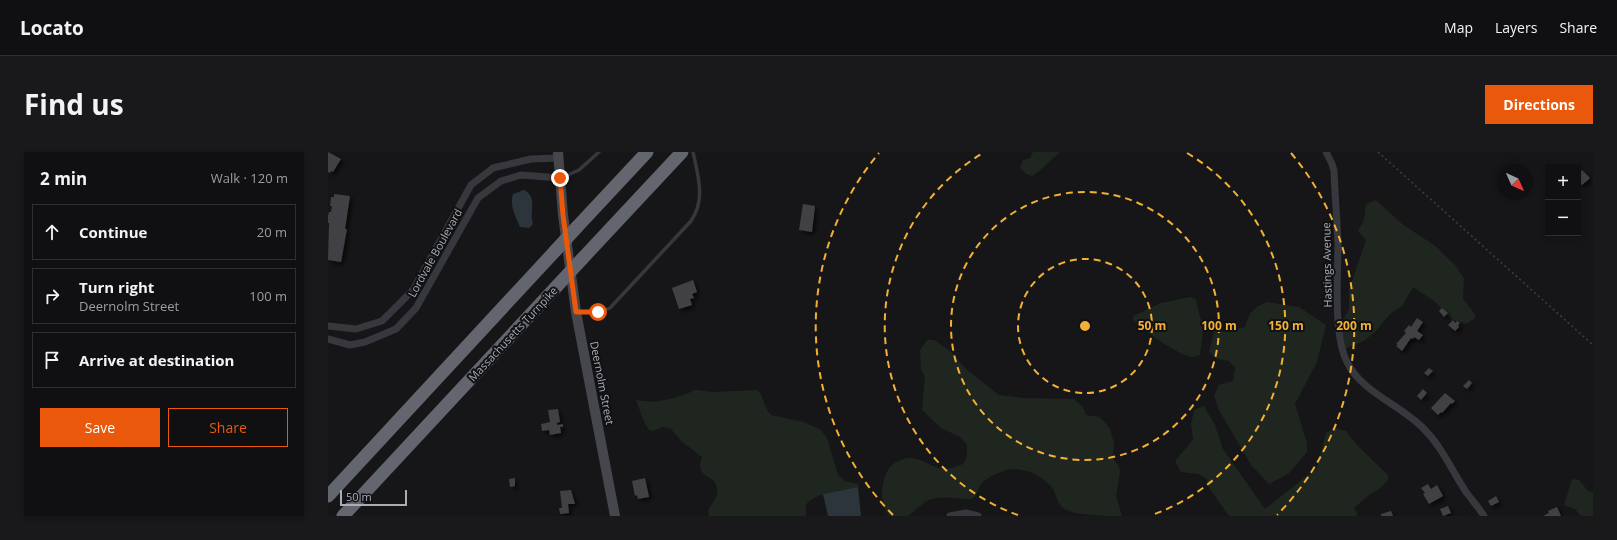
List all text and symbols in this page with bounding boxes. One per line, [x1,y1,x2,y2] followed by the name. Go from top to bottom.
[20,15,84,41] text: Locato
[1444,18,1473,37] text: Map
[1495,18,1537,37] text: Layers
[1559,18,1597,37] text: Share
[24,85,124,123] text: Find us
[1485,85,1593,124] button: Directions
[1497,164,1533,200] north arrow
[1545,164,1581,236] map controls
[1545,164,1581,200] button: +
[40,167,87,190] text: 2 min
[211,169,288,187] text: Walk · 120 m
[551,169,569,187] route end
[1545,200,1581,236] button: −
[404,206,465,300] street label: Lordvale Boulevard
[41,221,63,243] icon: ahead
[79,222,147,242] text: Continue
[1318,222,1335,308] street label: Hastings Avenue
[257,223,287,241] text: 20 m
[79,277,154,297] text: Turn right
[465,283,560,384] street label: Massachusetts Turnpike
[41,285,63,307] icon: right
[249,287,287,305] text: 100 m
[79,297,179,315] text: Deernolm Street
[589,303,607,321] route start
[1138,317,1166,334] text: 50 m
[1201,317,1237,334] text: 100 m
[1268,317,1304,334] text: 150 m
[1336,317,1372,334] text: 200 m
[1078,319,1092,333] centre of rings
[587,340,618,426] street label: Deernolm Street
[41,349,63,371] icon: arrive
[79,350,234,370] text: Arrive at destination
[40,408,160,447] button: Save
[168,408,288,447] button: Share
[340,488,407,507] scale bar
[346,489,372,504] text: 50 m

